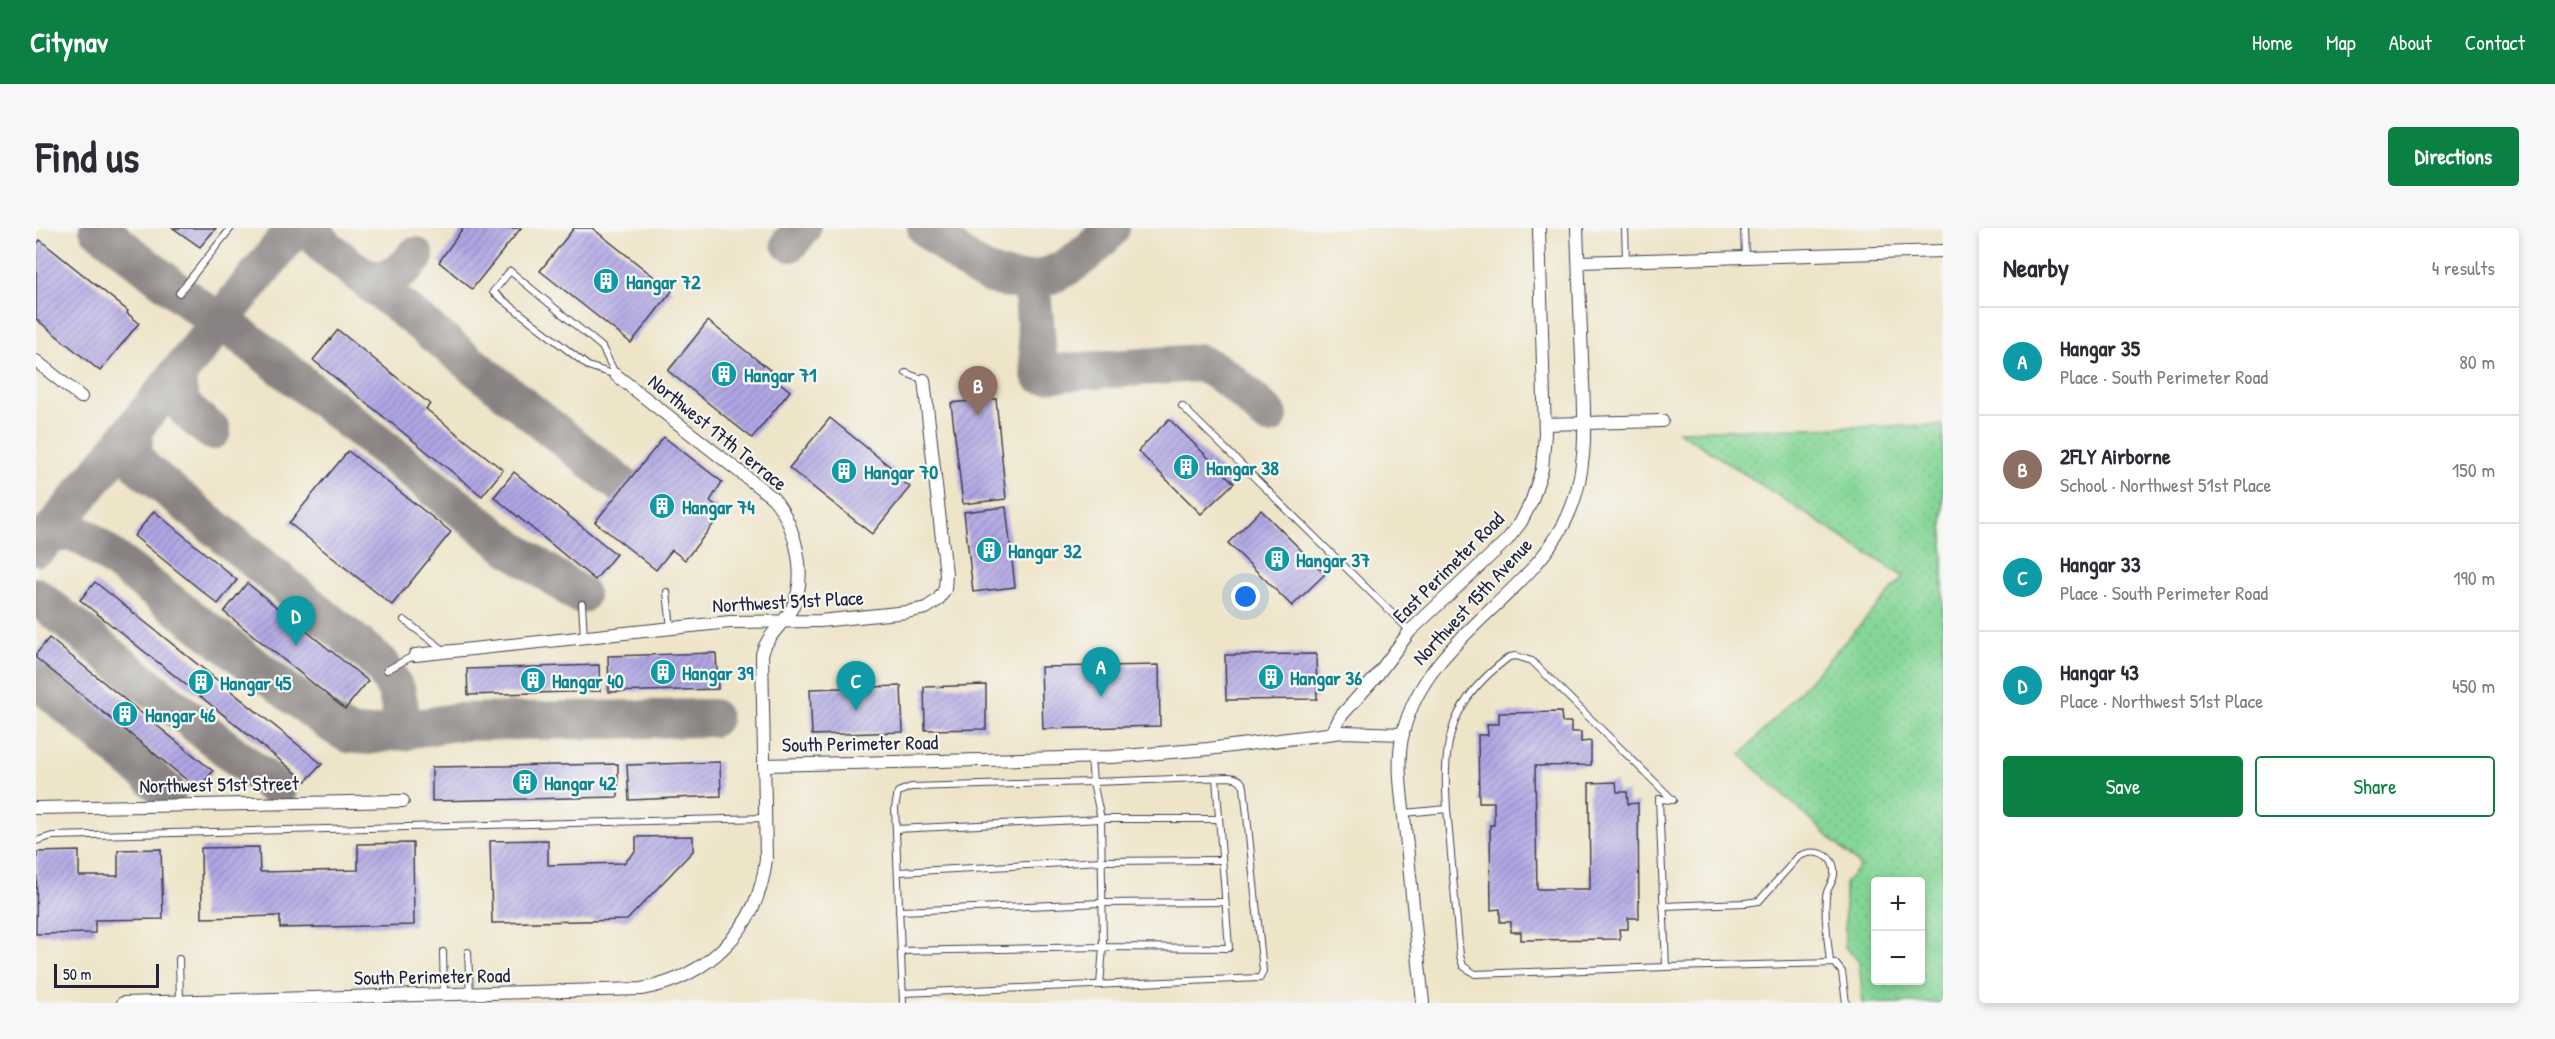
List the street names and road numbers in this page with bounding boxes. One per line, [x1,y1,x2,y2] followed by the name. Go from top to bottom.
[643,368,793,496] street label: Northwest 17th Terrace
[1386,505,1510,629] street label: East Perimeter Road
[1406,532,1538,670] street label: Northwest 15th Avenue
[712,584,864,618] street label: Northwest 51st Place
[782,728,939,758] street label: South Perimeter Road
[139,769,300,799] street label: Northwest 51st Street
[354,961,511,991] street label: South Perimeter Road

